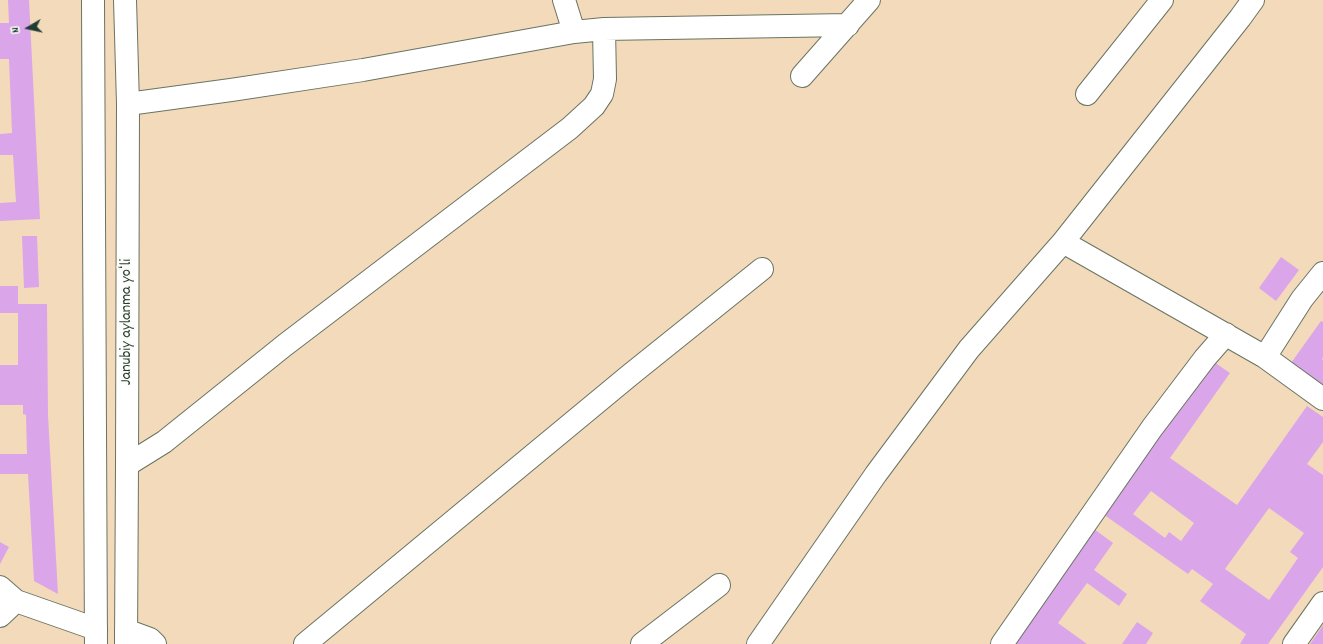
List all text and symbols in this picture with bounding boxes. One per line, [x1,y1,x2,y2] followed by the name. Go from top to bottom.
[8,8,48,48] north arrow
[8,26,24,34] text: N
[118,259,138,385] street label: Janubiy aylanma yoʻli

